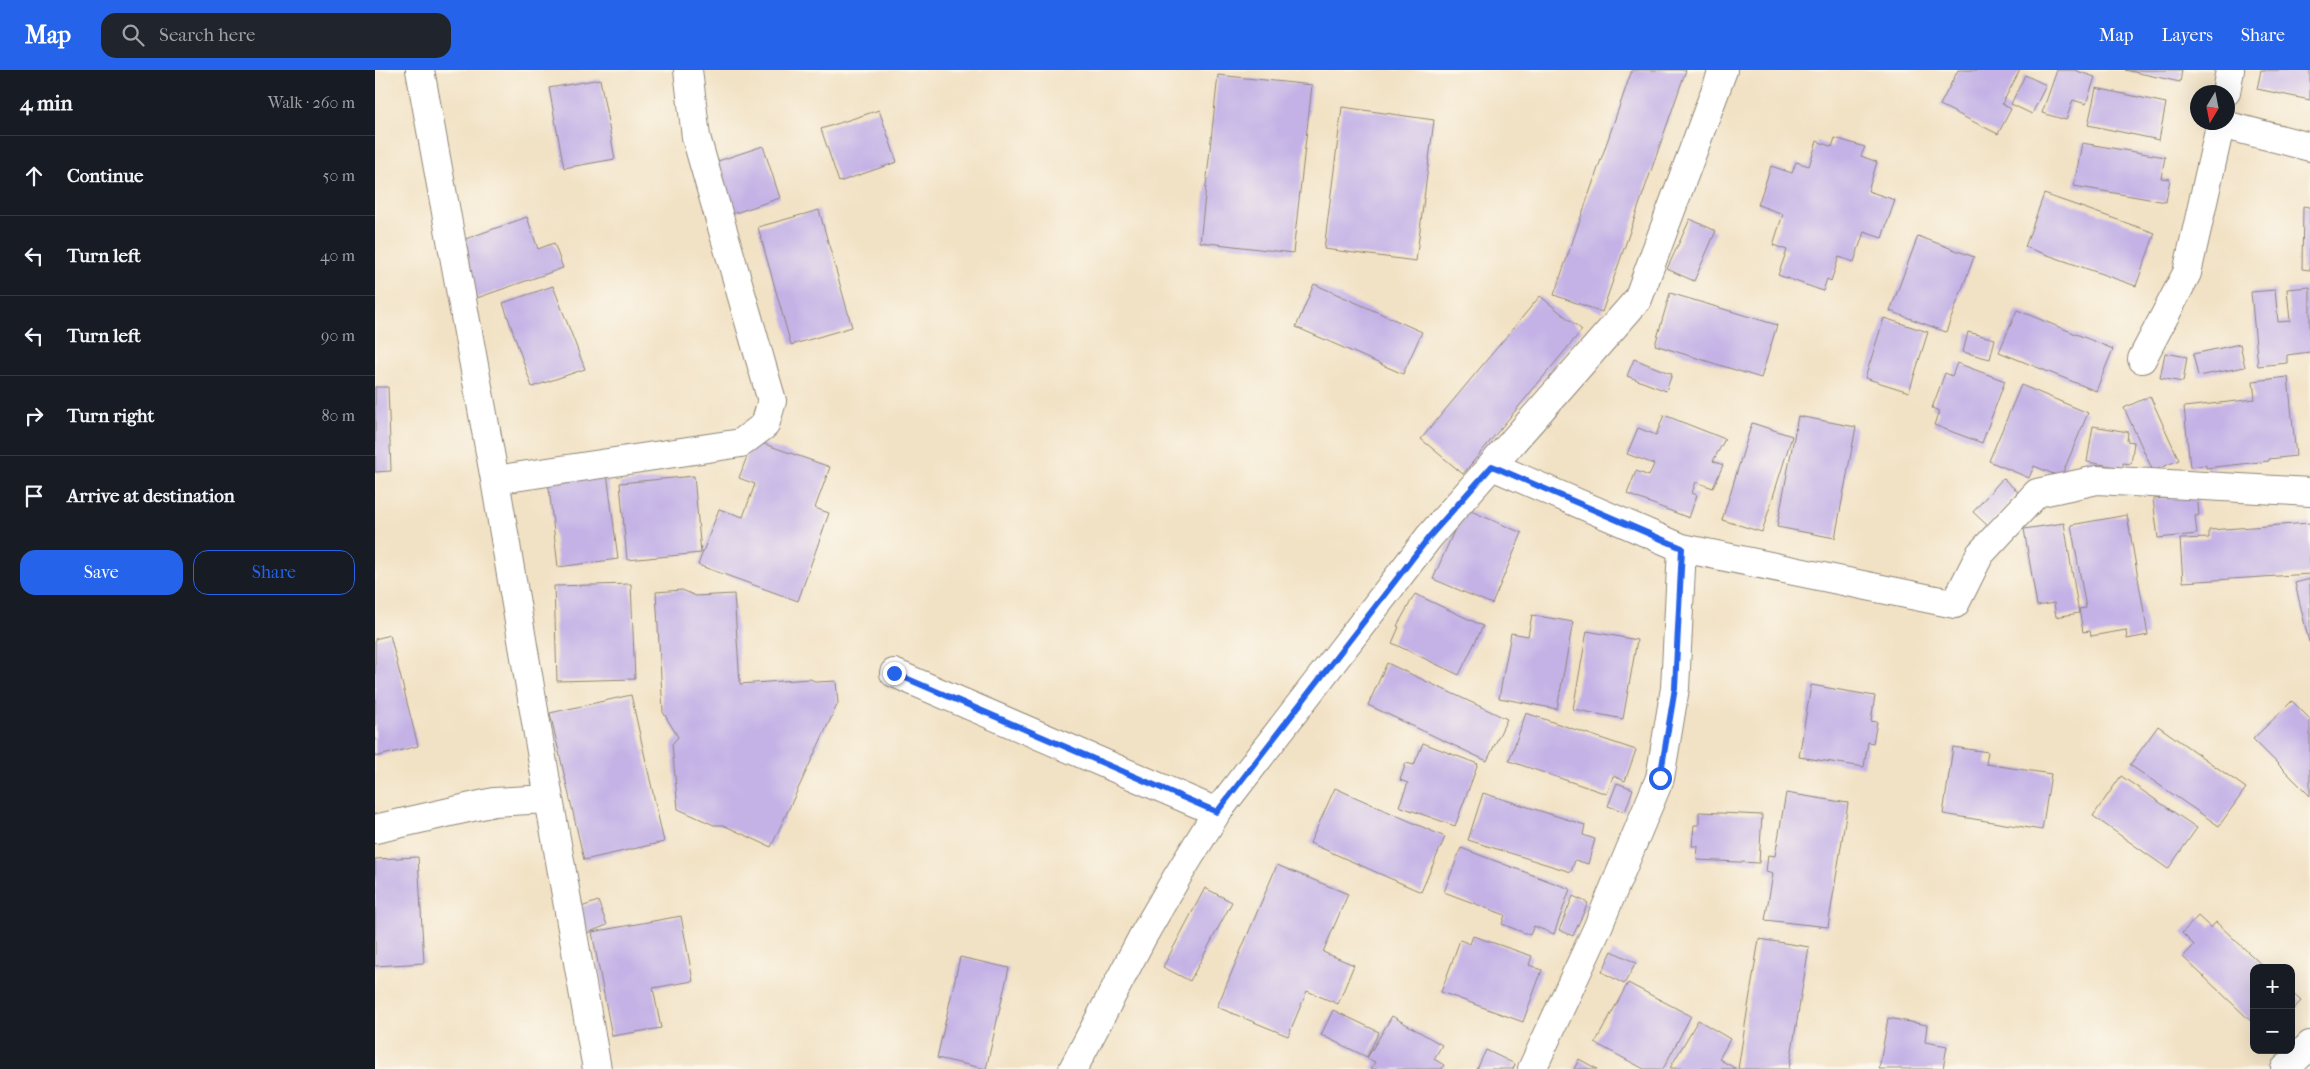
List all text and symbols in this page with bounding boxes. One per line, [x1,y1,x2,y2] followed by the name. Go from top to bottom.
[101,13,451,58] search box
[25,21,71,49] text: Map
[119,21,147,49] icon: search
[159,24,255,46] text: Search here
[2099,25,2133,46] text: Map
[2161,25,2213,46] text: Layers
[2241,25,2285,46] text: Share
[2190,85,2235,130] north arrow
[20,91,73,115] text: 4 min
[268,93,355,112] text: Walk · 260 m
[20,162,48,190] icon: ahead
[67,165,143,187] text: Continue
[323,166,355,185] text: 50 m
[20,242,48,270] icon: left
[67,245,141,267] text: Turn left
[320,246,355,265] text: 40 m
[20,322,48,350] icon: left
[67,325,141,347] text: Turn left
[321,326,355,345] text: 90 m
[20,402,48,430] icon: right
[67,405,154,427] text: Turn right
[321,406,355,425] text: 80 m
[20,482,48,510] icon: arrive
[67,485,235,507] text: Arrive at destination
[20,550,183,595] button: Save
[193,550,355,595] button: Share
[883,662,906,685] route end
[1649,767,1672,790] route start
[2250,964,2295,1054] map controls
[2250,964,2295,1009] button: +
[2250,1009,2295,1054] button: −

